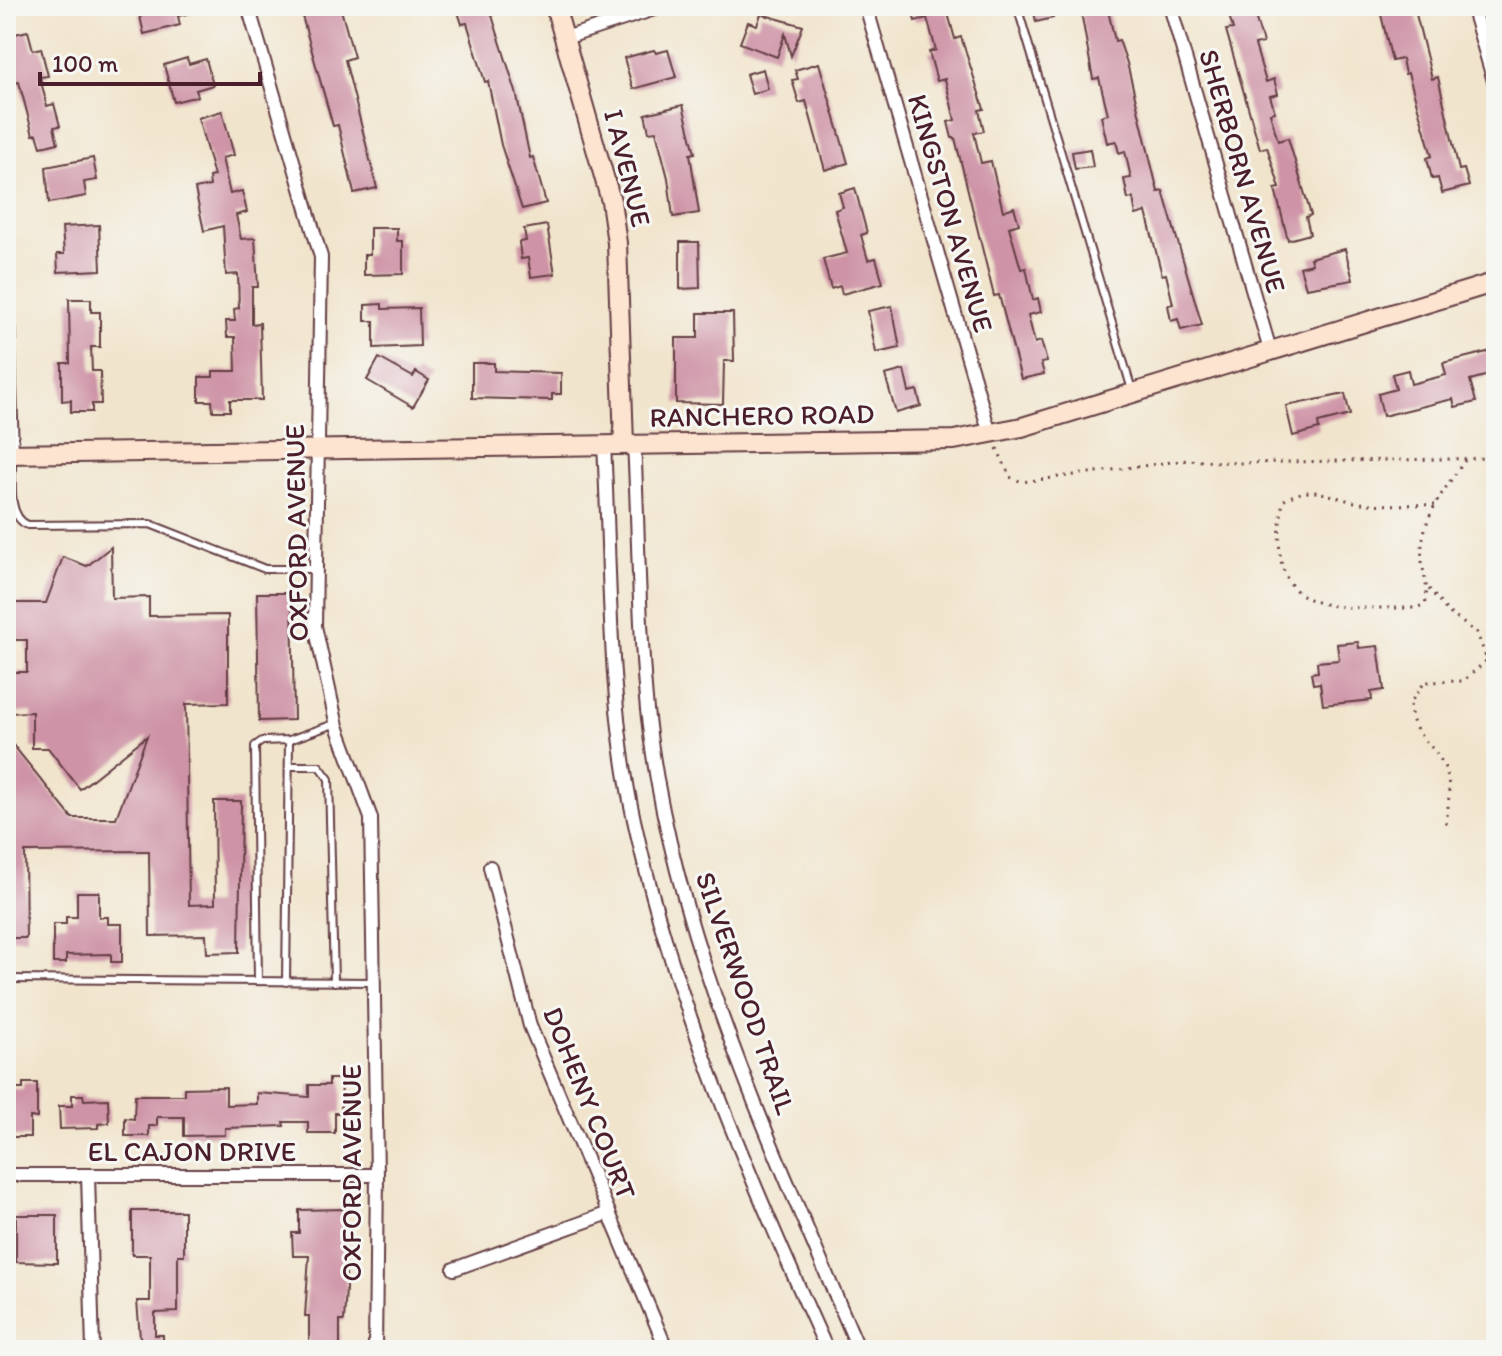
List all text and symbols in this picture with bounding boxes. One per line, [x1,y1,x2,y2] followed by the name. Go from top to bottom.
[40,36,260,86] scale bar
[1192,45,1294,297] street label: SHERBORN AVENUE
[52,49,118,78] text: 100 m
[901,90,1001,336] street label: KINGSTON AVENUE
[597,106,659,230] street label: I AVENUE
[649,396,875,434] street label: RANCHERO ROAD
[277,424,315,642] street label: OXFORD AVENUE
[689,867,803,1119] street label: SILVERWOOD TRAIL
[536,1002,644,1205] street label: DOHENY COURT
[334,1064,368,1282] street label: OXFORD AVENUE
[88,1134,296,1168] street label: EL CAJON DRIVE

